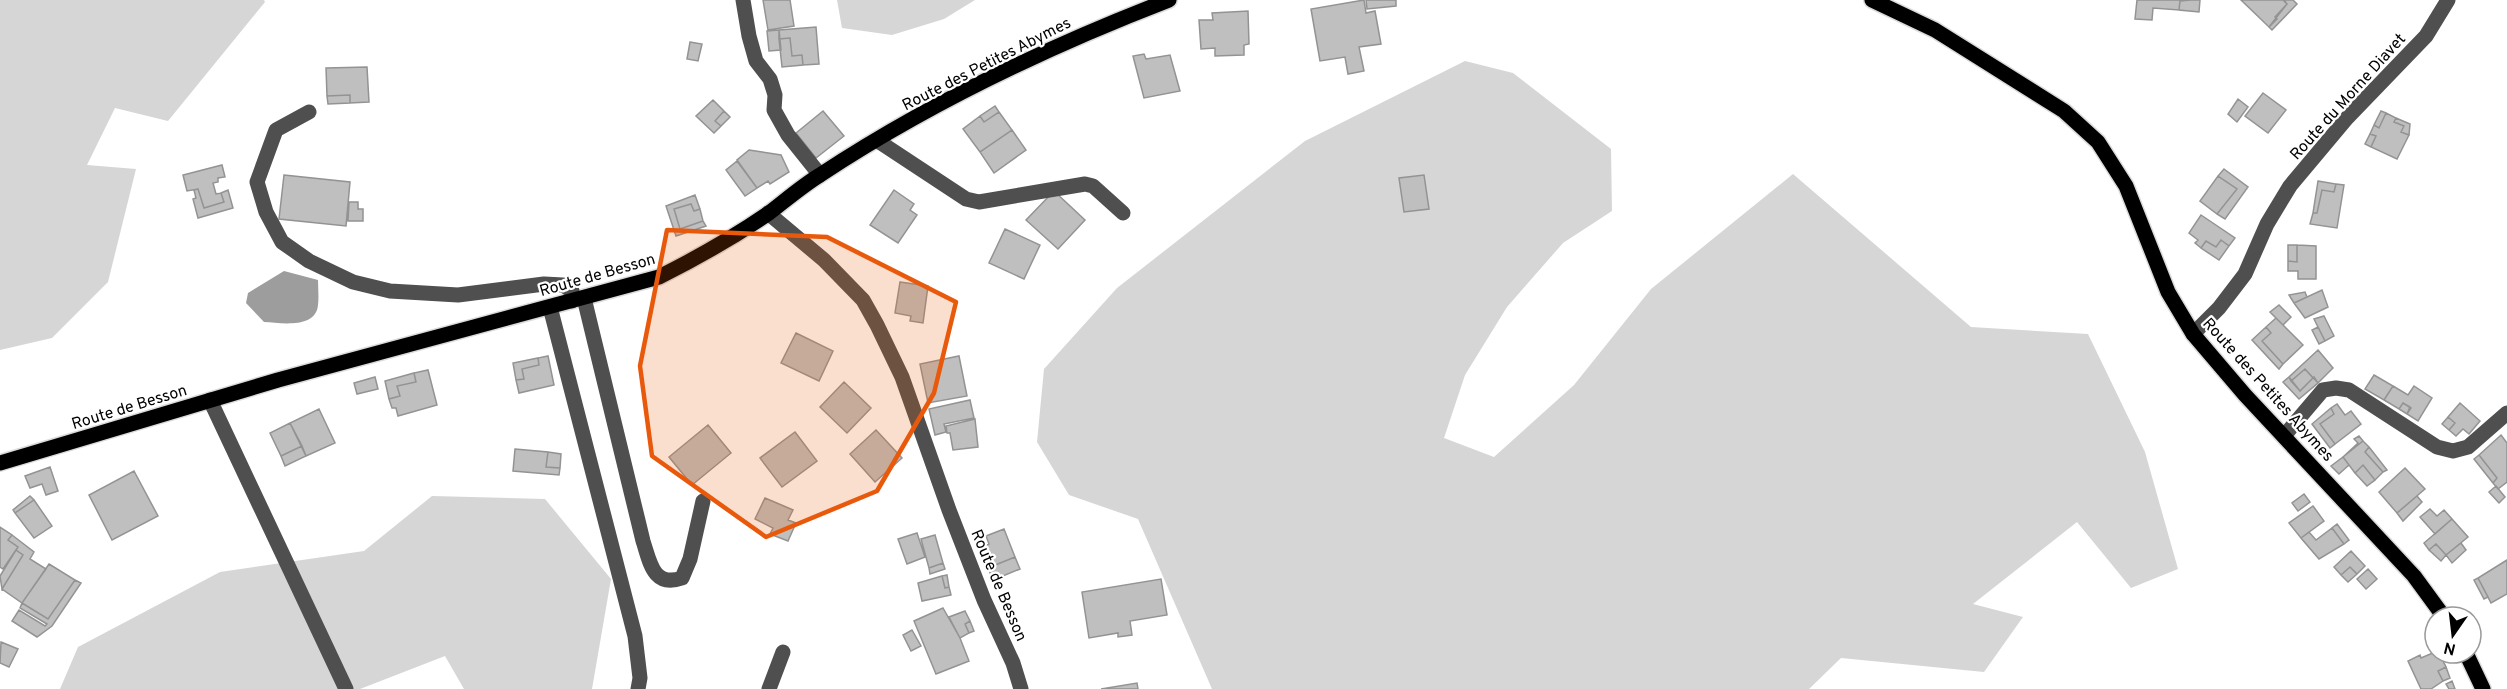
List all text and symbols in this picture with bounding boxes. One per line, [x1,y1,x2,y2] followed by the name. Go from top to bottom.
[899,14,1075,116] street label: Route des Petites Abymes
[2286,30,2411,165] street label: Route du Morne Diavet
[537,250,658,302] street label: Route de Besson
[2198,314,2337,466] street label: Route des Petites Abymes
[69,381,190,435] street label: Route de Besson
[966,527,1031,645] street label: Route de Besson
[2423,605,2483,665] north arrow
[2442,637,2458,659] text: N

